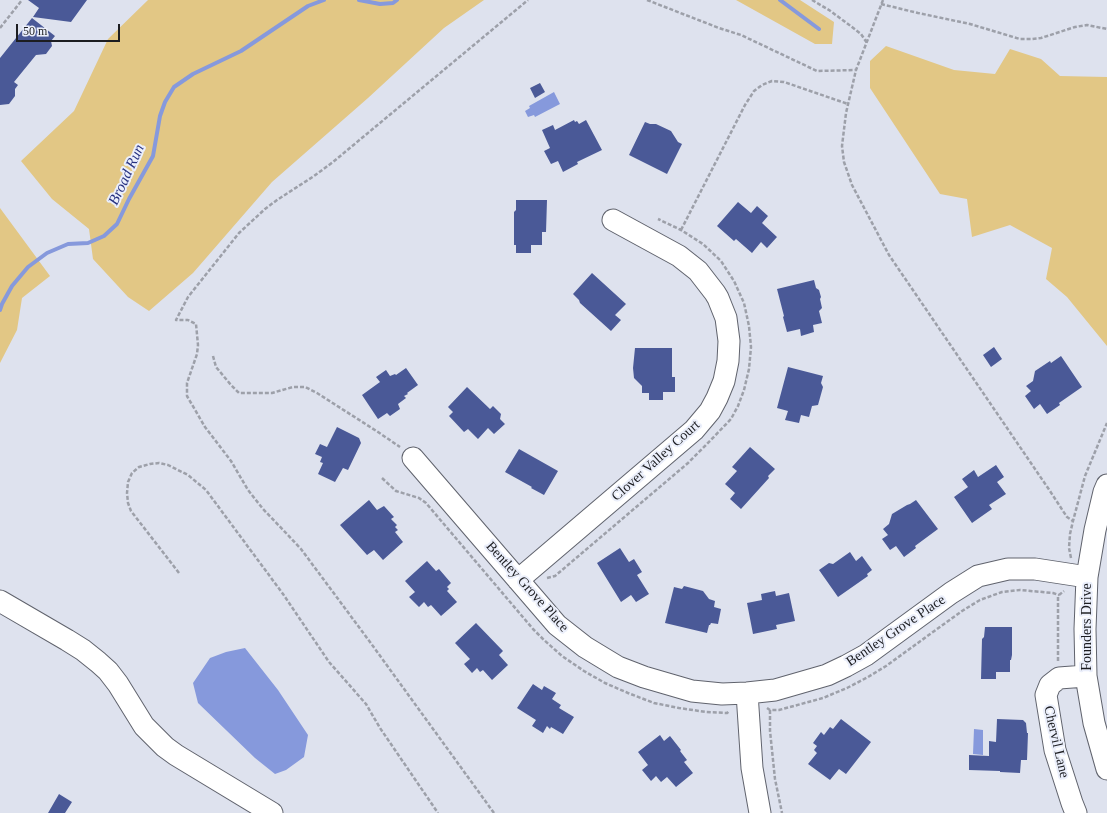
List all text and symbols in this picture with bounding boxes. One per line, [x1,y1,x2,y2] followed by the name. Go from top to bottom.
[18,16,122,42] scale bar
[23,24,47,38] text: 50 m
[105,142,149,208] water label: Broad Run
[608,417,704,505] street label: Clover Valley Court
[482,538,572,636] street label: Bentley Grove Place
[1079,583,1095,671] street label: Founders Drive
[843,592,949,670] street label: Bentley Grove Place
[1040,704,1072,780] street label: Chervil Lane

